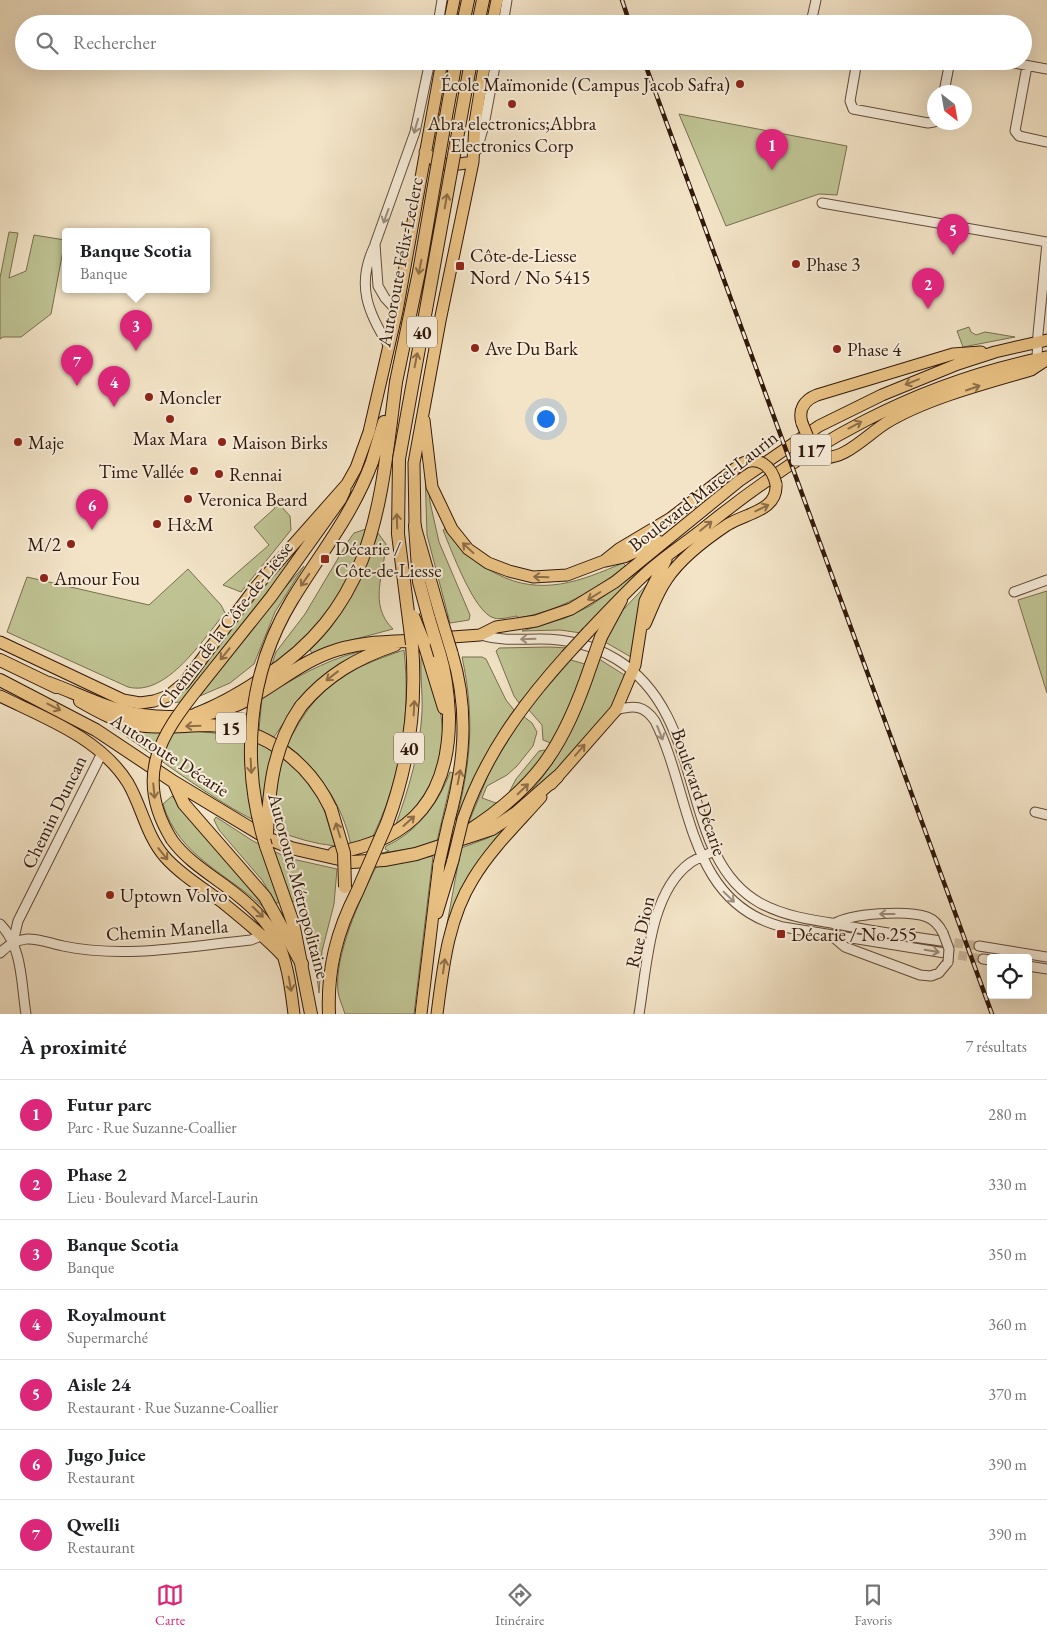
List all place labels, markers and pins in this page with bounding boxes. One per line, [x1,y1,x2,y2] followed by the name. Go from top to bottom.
[440,72,730,97] place label: École Maïmonide (Campus Jacob Safra)
[734,78,746,90] marker: École Maïmonide (Campus Jacob Safra)
[506,98,518,110] marker: Abra electronics;Abbra Electronics Corp
[427,111,597,158] place label: Abra electronics;Abbra Electronics Corp
[756,129,788,170] pin: 1
[937,214,969,255] pin: 5
[470,243,590,290] place label: Côte-de-Liesse Nord / No 5415
[806,252,860,277] place label: Phase 3
[790,258,802,270] marker: Phase 3
[454,260,466,272] marker: Côte-de-Liesse Nord / No 5415
[912,268,944,309] pin: 2
[120,310,152,351] pin: 3
[484,336,579,361] place label: Ave Du Bark
[847,337,902,362] place label: Phase 4
[469,342,481,354] marker: Ave Du Bark
[831,343,843,355] marker: Phase 4
[61,345,93,386] pin: 7
[98,366,130,407] pin: 4
[159,385,222,410] place label: Moncler
[143,391,155,403] marker: Moncler
[164,413,176,425] marker: Max Mara
[133,426,208,451] place label: Max Mara
[28,430,64,455] place label: Maje
[232,430,328,455] place label: Maison Birks
[12,436,24,448] marker: Maje
[216,436,228,448] marker: Maison Birks
[98,459,184,484] place label: Time Vallée
[229,462,283,487] place label: Rennai
[188,465,200,477] marker: Time Vallée
[213,468,225,480] marker: Rennai
[198,487,308,512] place label: Veronica Beard
[76,489,108,530] pin: 6
[182,493,194,505] marker: Veronica Beard
[167,512,214,537] place label: H&M
[151,518,163,530] marker: H&M
[27,532,61,557] place label: M/2
[335,536,442,583] place label: Décarie / Côte-de-Liesse
[65,538,77,550] marker: M/2
[319,553,331,565] marker: Décarie / Côte-de-Liesse
[53,566,140,591] place label: Amour Fou
[38,572,50,584] marker: Amour Fou
[120,883,228,908] place label: Uptown Volvo
[104,889,116,901] marker: Uptown Volvo
[791,922,917,947] place label: Décarie / No 255
[775,928,787,940] marker: Décarie / No 255

